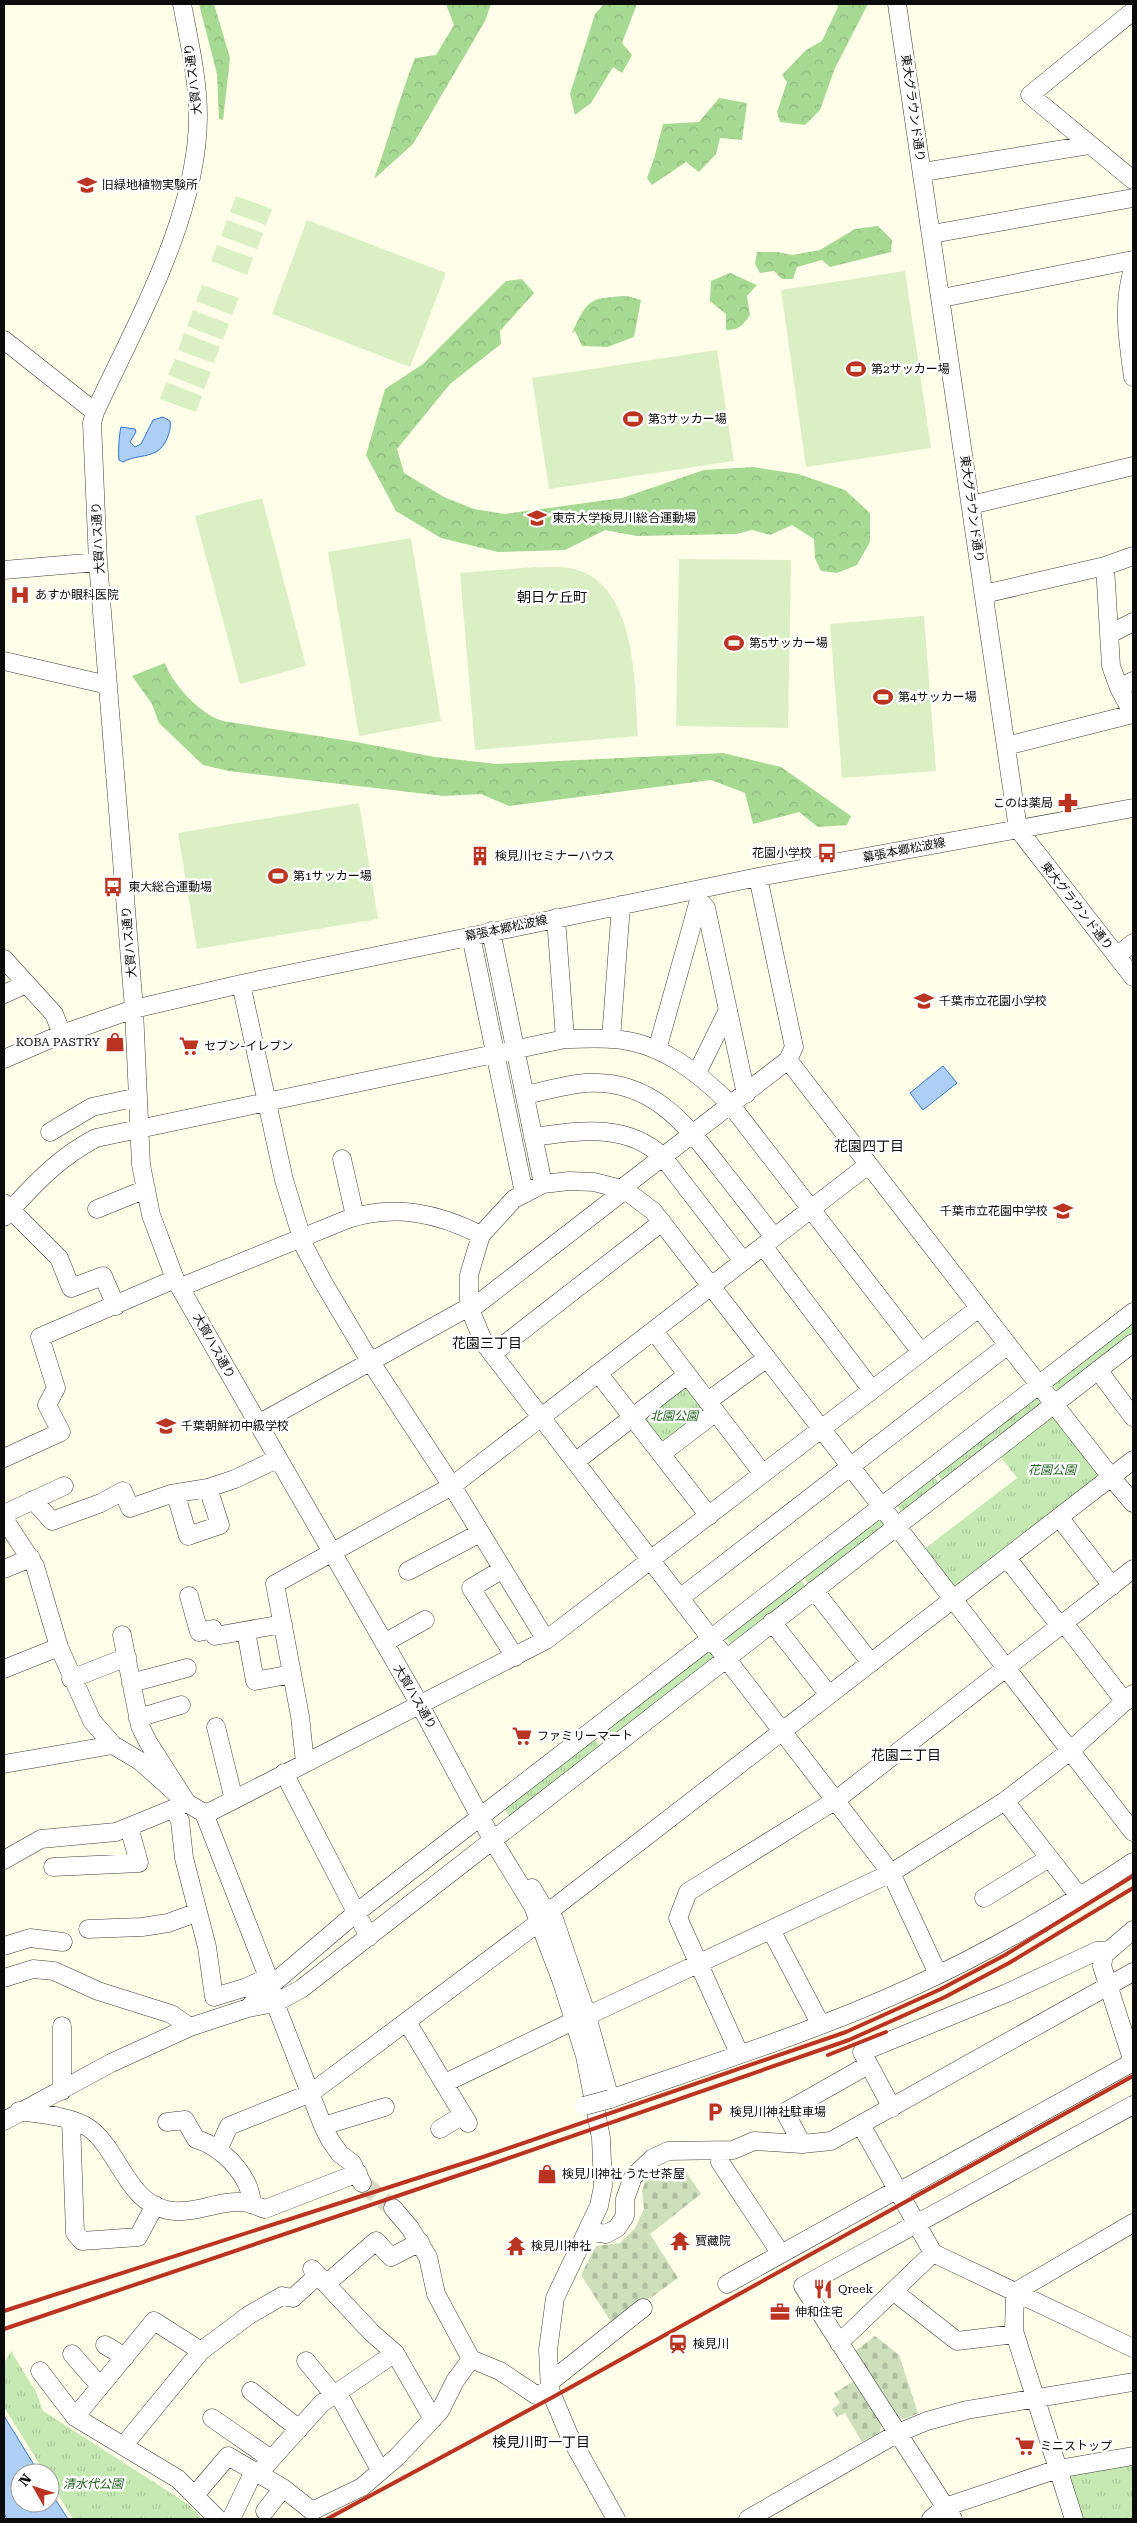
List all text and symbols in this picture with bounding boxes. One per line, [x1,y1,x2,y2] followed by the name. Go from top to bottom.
[182,42,204,116] street label: 大賀ハス通り
[899,54,927,162] street label: 東大グラウンド通り
[76,174,98,196] school or university icon: 旧緑地植物実験所
[102,178,198,192] place label: 旧緑地植物実験所
[845,358,867,380] sports icon: 第2サッカー場
[871,362,950,376] place label: 第2サッカー場
[622,408,644,430] sports icon: 第3サッカー場
[648,412,727,426] place label: 第3サッカー場
[958,455,986,563] street label: 東大グラウンド通り
[89,502,107,574] street label: 大賀ハス通り
[526,507,548,529] school or university icon: 東京大学検見川総合運動場
[552,511,696,525] place label: 東京大学検見川総合運動場
[9,584,31,606] hospital icon: あすか眼科医院
[35,588,119,602] place label: あすか眼科医院
[517,589,587,605] district label: 朝日ケ丘町
[723,632,745,654] sports icon: 第5サッカー場
[749,636,828,650] place label: 第5サッカー場
[872,686,894,708] sports icon: 第4サッカー場
[898,690,977,704] place label: 第4サッカー場
[1057,792,1079,814] pharmacy icon: このは薬局
[993,796,1053,810] place label: このは薬局
[861,835,947,865] street label: 幕張本郷松波線
[816,842,838,864] bus stop icon: 花園小学校
[469,845,491,867] building icon: 検見川セミナーハウス
[752,846,812,860] place label: 花園小学校
[495,849,615,863] place label: 検見川セミナーハウス
[1038,859,1116,953] street label: 東大グラウンド通り
[267,865,289,887] sports icon: 第1サッカー場
[293,869,372,883] place label: 第1サッカー場
[102,876,124,898] bus stop icon: 東大総合運動場
[128,880,212,894] place label: 東大総合運動場
[119,906,139,978] street label: 大賀ハス通り
[463,912,549,944] street label: 幕張本郷松波線
[913,990,935,1012] school or university icon: 千葉市立花園小学校
[939,994,1047,1008] place label: 千葉市立花園小学校
[104,1031,126,1053] shop icon: KOBA PASTRY
[16,1035,101,1049] place label: KOBA PASTRY
[178,1035,200,1057] supermarket icon: セブン-イレブン
[204,1039,293,1053] place label: セブン-イレブン
[834,1138,904,1154] district label: 花園四丁目
[1052,1200,1074,1222] school or university icon: 千葉市立花園中学校
[940,1204,1048,1218] place label: 千葉市立花園中学校
[190,1311,238,1381] street label: 大賀ハス通り
[452,1335,522,1351] district label: 花園三丁目
[650,1409,700,1423] park label: 北園公園
[155,1415,177,1437] school or university icon: 千葉朝鮮初中級学校
[181,1419,289,1433] place label: 千葉朝鮮初中級学校
[1028,1463,1078,1477] park label: 花園公園
[391,1662,439,1732] street label: 大賀ハス通り
[511,1725,533,1747] supermarket icon: ファミリーマート
[537,1729,633,1743] place label: ファミリーマート
[871,1747,941,1763] district label: 花園二丁目
[704,2101,726,2123] parking icon: 検見川神社駐車場
[730,2105,826,2119] place label: 検見川神社駐車場
[536,2163,558,2185] shop icon: 検見川神社 うたせ茶屋
[562,2167,685,2181] place label: 検見川神社 うたせ茶屋
[669,2230,691,2252] temple icon: 寳藏院
[695,2234,731,2248] place label: 寳藏院
[505,2235,527,2257] temple icon: 検見川神社
[531,2239,591,2253] place label: 検見川神社
[812,2278,834,2300] restaurant icon: Qreek
[838,2282,873,2296] place label: Qreek
[769,2301,791,2323] office icon: 伸和住宅
[795,2305,843,2319] place label: 伸和住宅
[667,2333,689,2355] station icon: 検見川
[693,2337,729,2351] place label: 検見川
[492,2434,590,2450] district label: 検見川町一丁目
[1014,2435,1036,2457] supermarket icon: ミニストップ
[1040,2439,1112,2453] place label: ミニストップ
[10,2463,60,2513] north arrow
[15,2470,35,2489] text: N
[63,2477,125,2491] park label: 清水代公園

